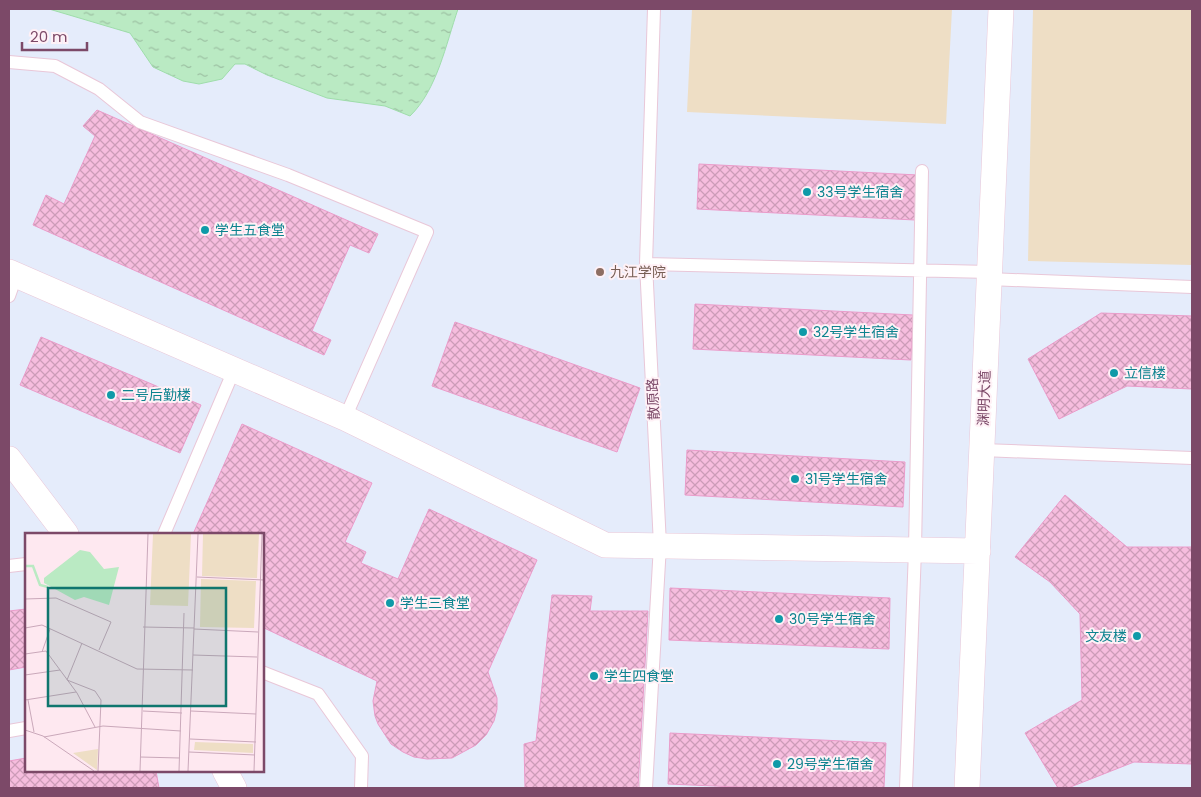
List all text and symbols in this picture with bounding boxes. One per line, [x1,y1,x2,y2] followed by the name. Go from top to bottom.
[22,20,88,52] scale bar
[30,26,68,47] text: 20 m
[817,182,904,202] place label: 33号学生宿舍
[801,186,813,198] marker: 33号学生宿舍
[215,220,285,240] place label: 学生五食堂
[199,224,211,236] marker: 学生五食堂
[610,262,666,282] place label: 九江学院
[594,266,606,278] marker: 九江学院
[813,322,899,342] place label: 32号学生宿舍
[797,326,809,338] marker: 32号学生宿舍
[1124,363,1166,383] place label: 立信楼
[1108,367,1120,379] marker: 立信楼
[973,370,995,426] street label: 渊明大道
[642,378,664,420] street label: 散原路
[121,385,191,405] place label: 二号后勤楼
[105,389,117,401] marker: 二号后勤楼
[805,469,888,489] place label: 31号学生宿舍
[789,473,801,485] marker: 31号学生宿舍
[25,533,264,772] inset map
[400,593,470,613] place label: 学生三食堂
[384,597,396,609] marker: 学生三食堂
[789,609,876,629] place label: 30号学生宿舍
[773,613,785,625] marker: 30号学生宿舍
[1085,626,1127,646] place label: 文友楼
[1131,630,1143,642] marker: 文友楼
[604,666,674,686] place label: 学生四食堂
[588,670,600,682] marker: 学生四食堂
[787,754,874,774] place label: 29号学生宿舍
[771,758,783,770] marker: 29号学生宿舍

